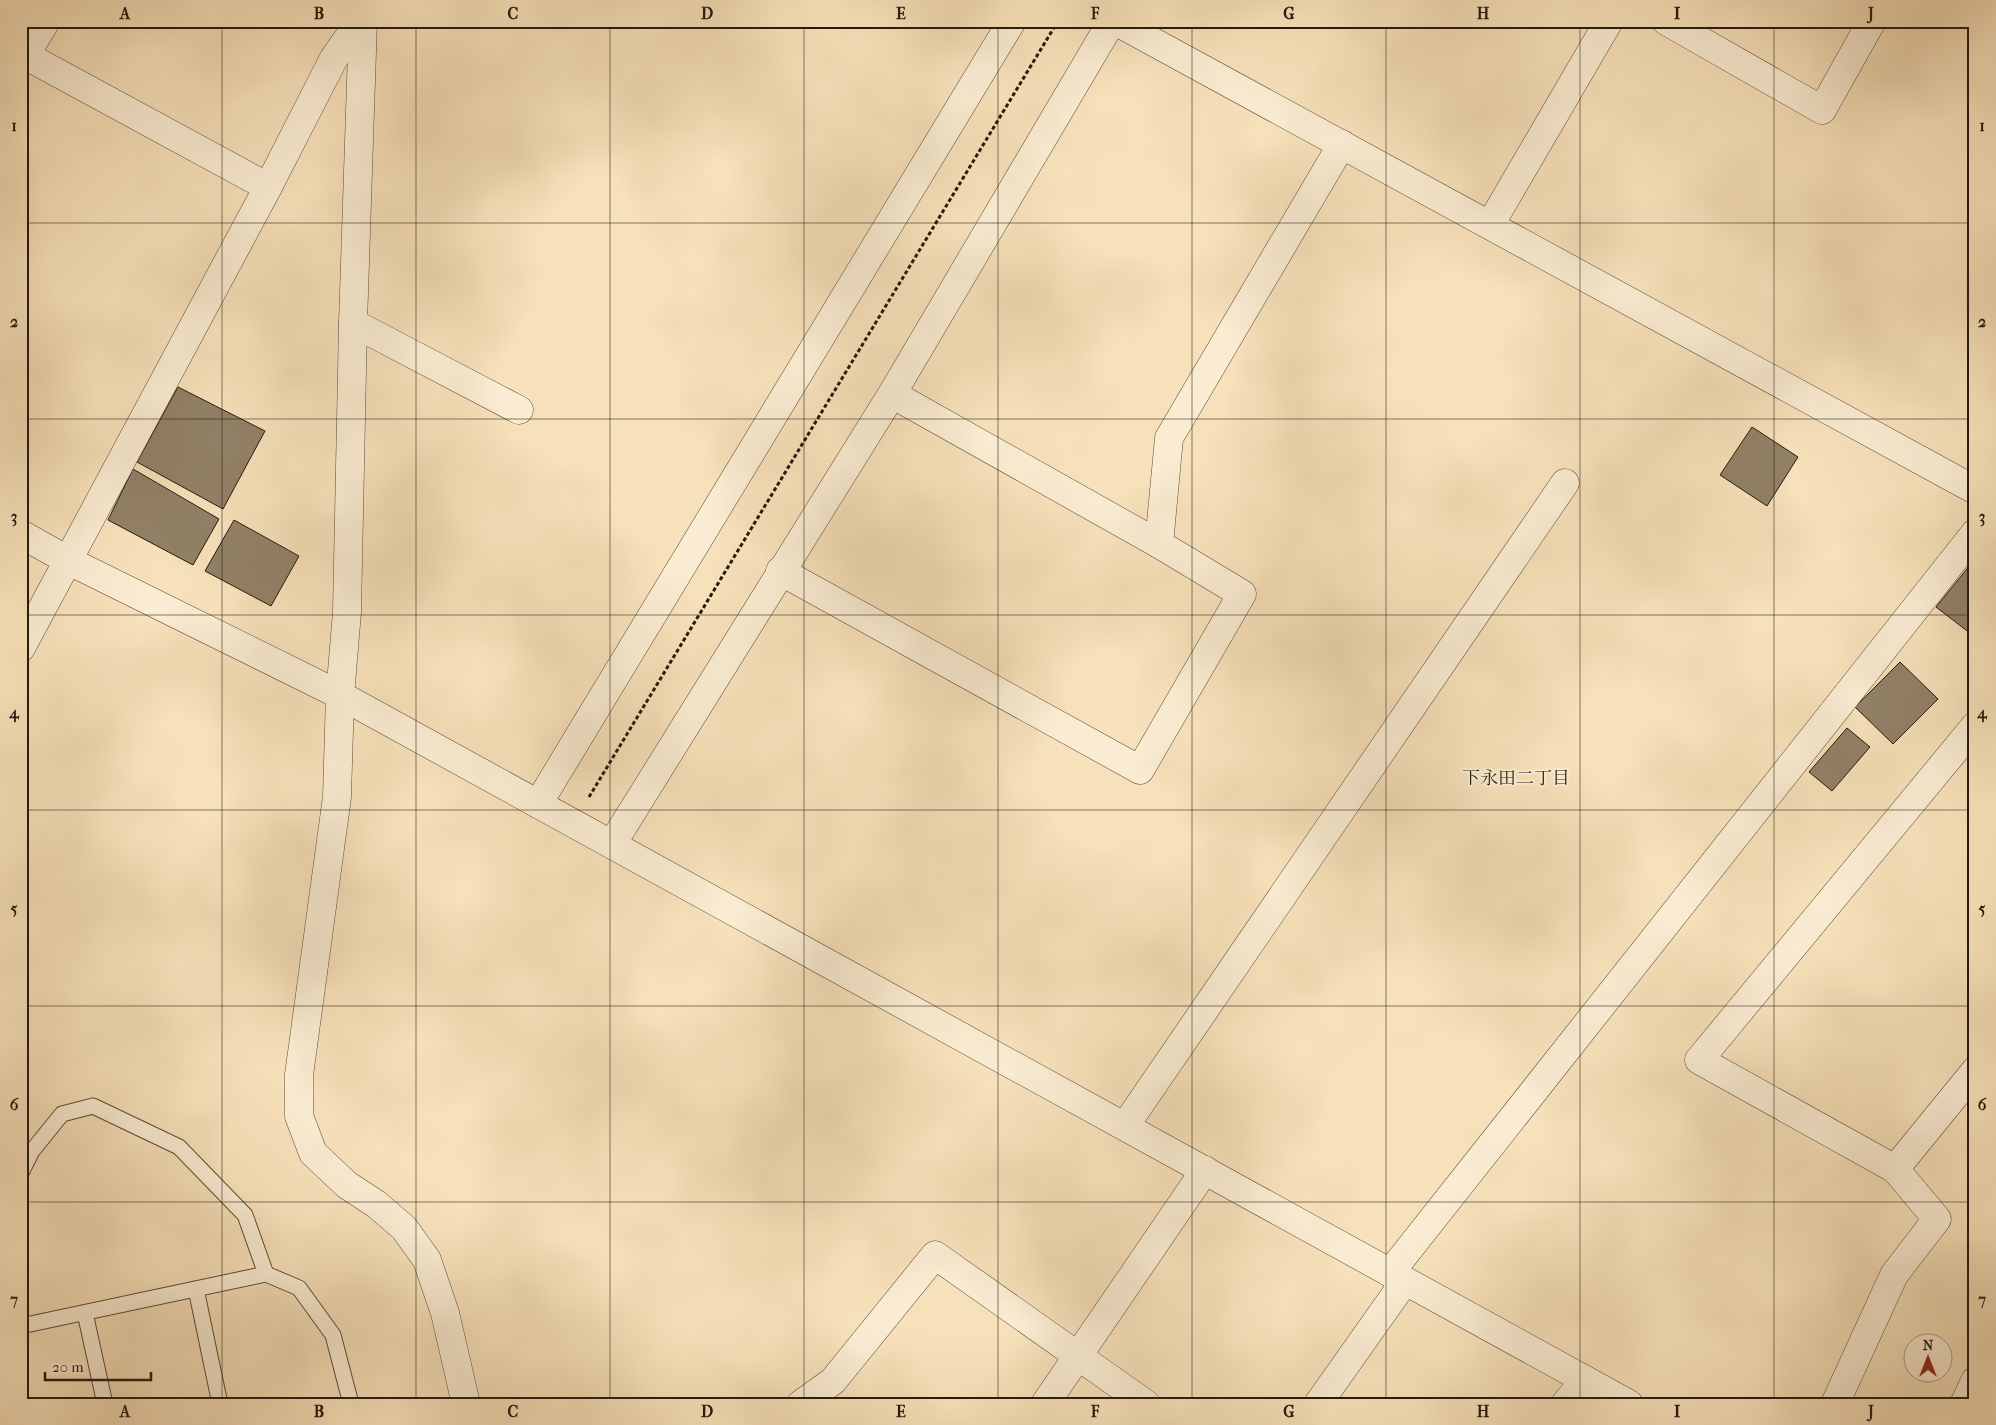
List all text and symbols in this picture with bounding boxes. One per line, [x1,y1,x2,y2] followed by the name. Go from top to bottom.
[119,4,131,23] text: A
[314,4,324,23] text: B
[508,4,519,23] text: C
[701,4,713,23] text: D
[896,4,906,23] text: E
[1090,4,1100,23] text: F
[1283,4,1295,23] text: G
[1477,4,1490,23] text: H
[1674,4,1681,23] text: I
[1866,4,1874,24] text: J
[11,116,17,135] text: 1
[1979,116,1985,135] text: 1
[10,312,18,331] text: 2
[1978,312,1986,331] text: 2
[11,507,17,527] text: 3
[1979,507,1985,527] text: 3
[8,703,20,723] text: 4
[1976,703,1988,723] text: 4
[1462,768,1570,789] district label: 下永田二丁目
[11,899,18,918] text: 5
[1979,899,1986,918] text: 5
[10,1095,19,1114] text: 6
[1978,1095,1987,1114] text: 6
[9,1290,18,1309] text: 7
[1977,1290,1986,1309] text: 7
[1904,1332,1954,1382] north arrow
[1923,1337,1934,1354] text: N
[45,1350,151,1382] scale bar
[52,1358,84,1376] text: 20 m
[119,1402,131,1421] text: A
[314,1402,324,1421] text: B
[508,1402,519,1421] text: C
[701,1402,713,1421] text: D
[896,1402,906,1421] text: E
[1090,1402,1100,1421] text: F
[1283,1402,1295,1421] text: G
[1477,1402,1490,1421] text: H
[1674,1402,1681,1421] text: I
[1866,1402,1874,1422] text: J

